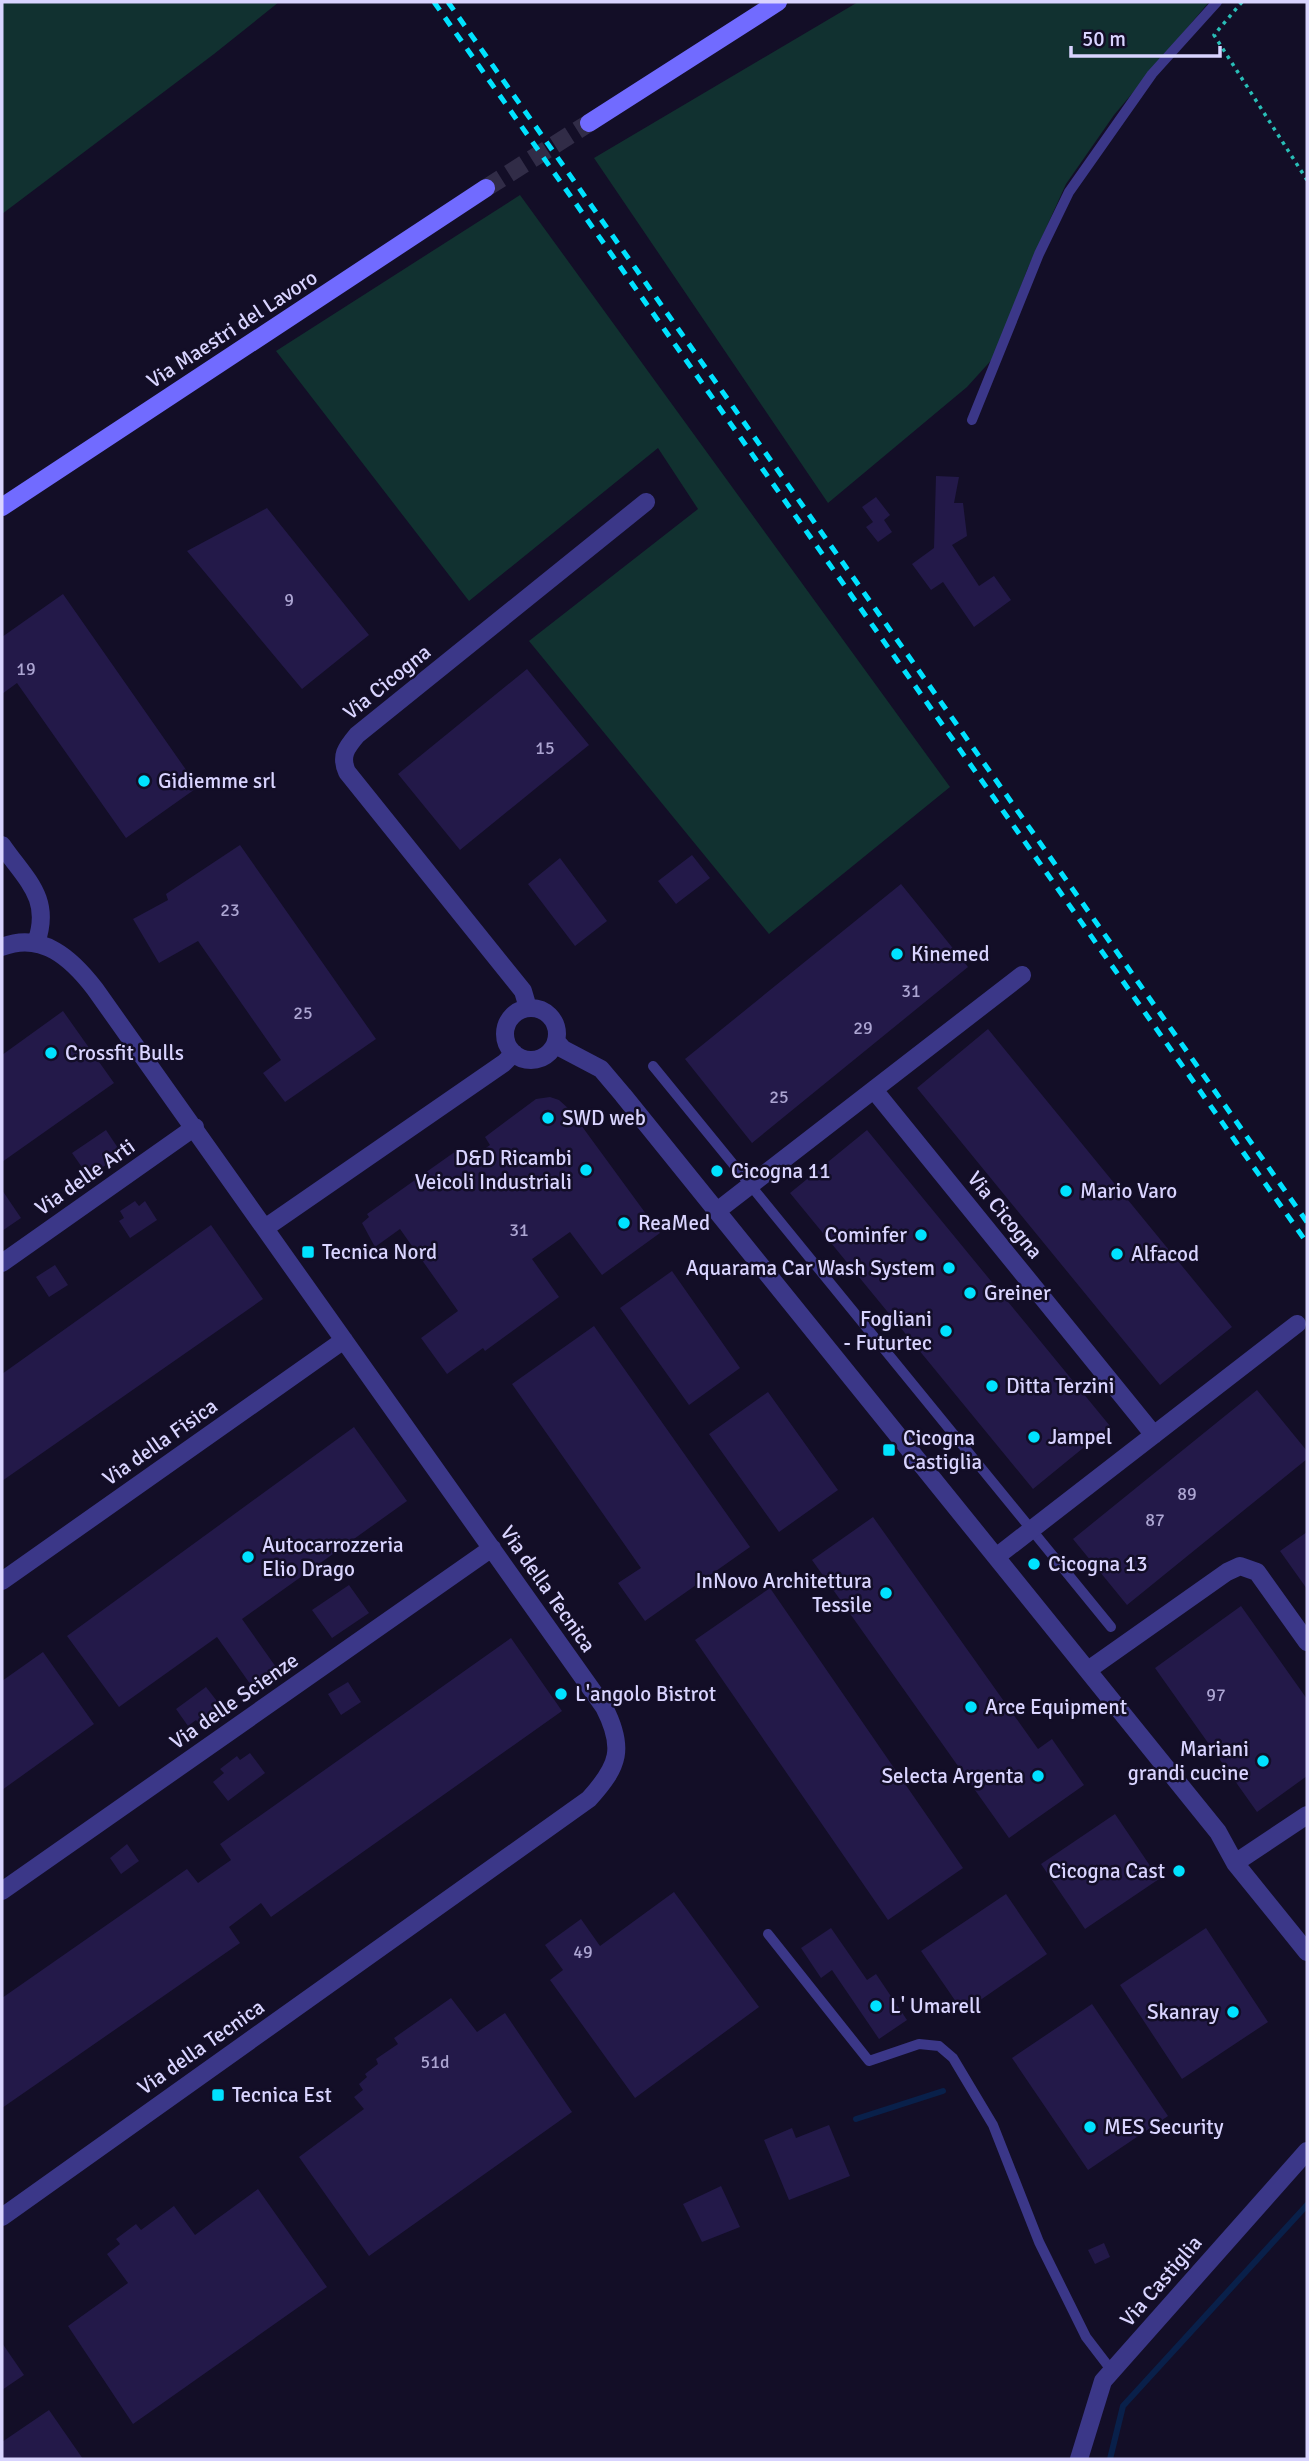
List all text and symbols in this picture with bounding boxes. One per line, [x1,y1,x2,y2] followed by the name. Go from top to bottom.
[1071,14,1220,58] scale bar
[1082,26,1126,52] text: 50 m
[142,264,322,394] street label: Via Maestri del Lavoro
[284,589,294,611] house number: 9
[338,639,436,725] street label: Via Cicogna
[16,658,36,680] house number: 19
[535,737,555,759] house number: 15
[158,768,276,794] place label: Gidiemme srl
[136,773,152,789] marker: Gidiemme srl
[220,899,240,921] house number: 23
[911,941,990,967] place label: Kinemed
[889,946,905,962] marker: Kinemed
[901,980,921,1002] house number: 31
[293,1002,313,1024] house number: 25
[853,1017,873,1039] house number: 29
[65,1040,184,1066] place label: Crossfit Bulls
[43,1045,59,1061] marker: Crossfit Bulls
[769,1086,789,1108] house number: 25
[562,1105,646,1131] place label: SWD web
[540,1110,556,1126] marker: SWD web
[30,1133,140,1221] street label: Via delle Arti
[415,1145,572,1195] place label: D&D Ricambi Veicoli Industriali
[731,1158,831,1184] place label: Cicogna 11
[578,1162,594,1178] marker: D&D Ricambi Veicoli Industriali
[709,1163,725,1179] marker: Cicogna 11
[962,1166,1048,1264] street label: Via Cicogna
[1080,1178,1177,1204] place label: Mario Varo
[1058,1183,1074,1199] marker: Mario Varo
[638,1210,710,1236] place label: ReaMed
[616,1215,632,1231] marker: ReaMed
[509,1219,529,1241] house number: 31
[825,1222,907,1248] place label: Cominfer
[913,1227,929,1243] marker: Cominfer
[322,1239,437,1265] place label: Tecnica Nord
[1131,1241,1199,1267] place label: Alfacod
[300,1244,316,1260] marker: Tecnica Nord
[1109,1246,1125,1262] marker: Alfacod
[686,1255,935,1281] place label: Aquarama Car Wash System
[941,1260,957,1276] marker: Aquarama Car Wash System
[984,1280,1051,1306] place label: Greiner
[962,1285,978,1301] marker: Greiner
[844,1306,932,1356] place label: Fogliani - Futurtec
[938,1323,954,1339] marker: Fogliani - Futurtec
[1006,1373,1114,1399] place label: Ditta Terzini
[984,1378,1000,1394] marker: Ditta Terzini
[98,1393,222,1491] street label: Via della Fisica
[1048,1424,1112,1450] place label: Jampel
[903,1425,982,1475] place label: Cicogna Castiglia
[1026,1429,1042,1445] marker: Jampel
[881,1442,897,1458] marker: Cicogna Castiglia
[1177,1483,1197,1505] house number: 89
[1145,1509,1165,1531] house number: 87
[495,1521,601,1657] street label: Via della Tecnica
[262,1532,404,1582] place label: Autocarrozzeria Elio Drago
[240,1549,256,1565] marker: Autocarrozzeria Elio Drago
[1048,1551,1148,1577] place label: Cicogna 13
[1026,1556,1042,1572] marker: Cicogna 13
[695,1568,872,1618] place label: InNovo Architettura Tessile
[878,1585,894,1601] marker: InNovo Architettura Tessile
[165,1647,303,1755] street label: Via delle Scienze
[575,1681,716,1707] place label: L'angolo Bistrot
[1206,1684,1226,1706] house number: 97
[553,1686,569,1702] marker: L'angolo Bistrot
[985,1694,1127,1720] place label: Arce Equipment
[963,1699,979,1715] marker: Arce Equipment
[1128,1736,1249,1786] place label: Mariani grandi cucine
[1255,1753,1271,1769] marker: Mariani grandi cucine
[881,1763,1024,1789] place label: Selecta Argenta
[1030,1768,1046,1784] marker: Selecta Argenta
[1048,1858,1165,1884] place label: Cicogna Cast
[1171,1863,1187,1879] marker: Cicogna Cast
[573,1941,593,1963] house number: 49
[890,1993,981,2019] place label: L' Umarell
[133,1994,269,2100] street label: Via della Tecnica
[868,1998,884,2014] marker: L' Umarell
[1147,1999,1219,2025] place label: Skanray
[1225,2004,1241,2020] marker: Skanray
[421,2051,449,2073] house number: 51d
[232,2082,332,2108] place label: Tecnica Est
[210,2087,226,2103] marker: Tecnica Est
[1104,2114,1224,2140] place label: MES Security
[1082,2119,1098,2135] marker: MES Security
[1114,2230,1208,2332] street label: Via Castiglia

